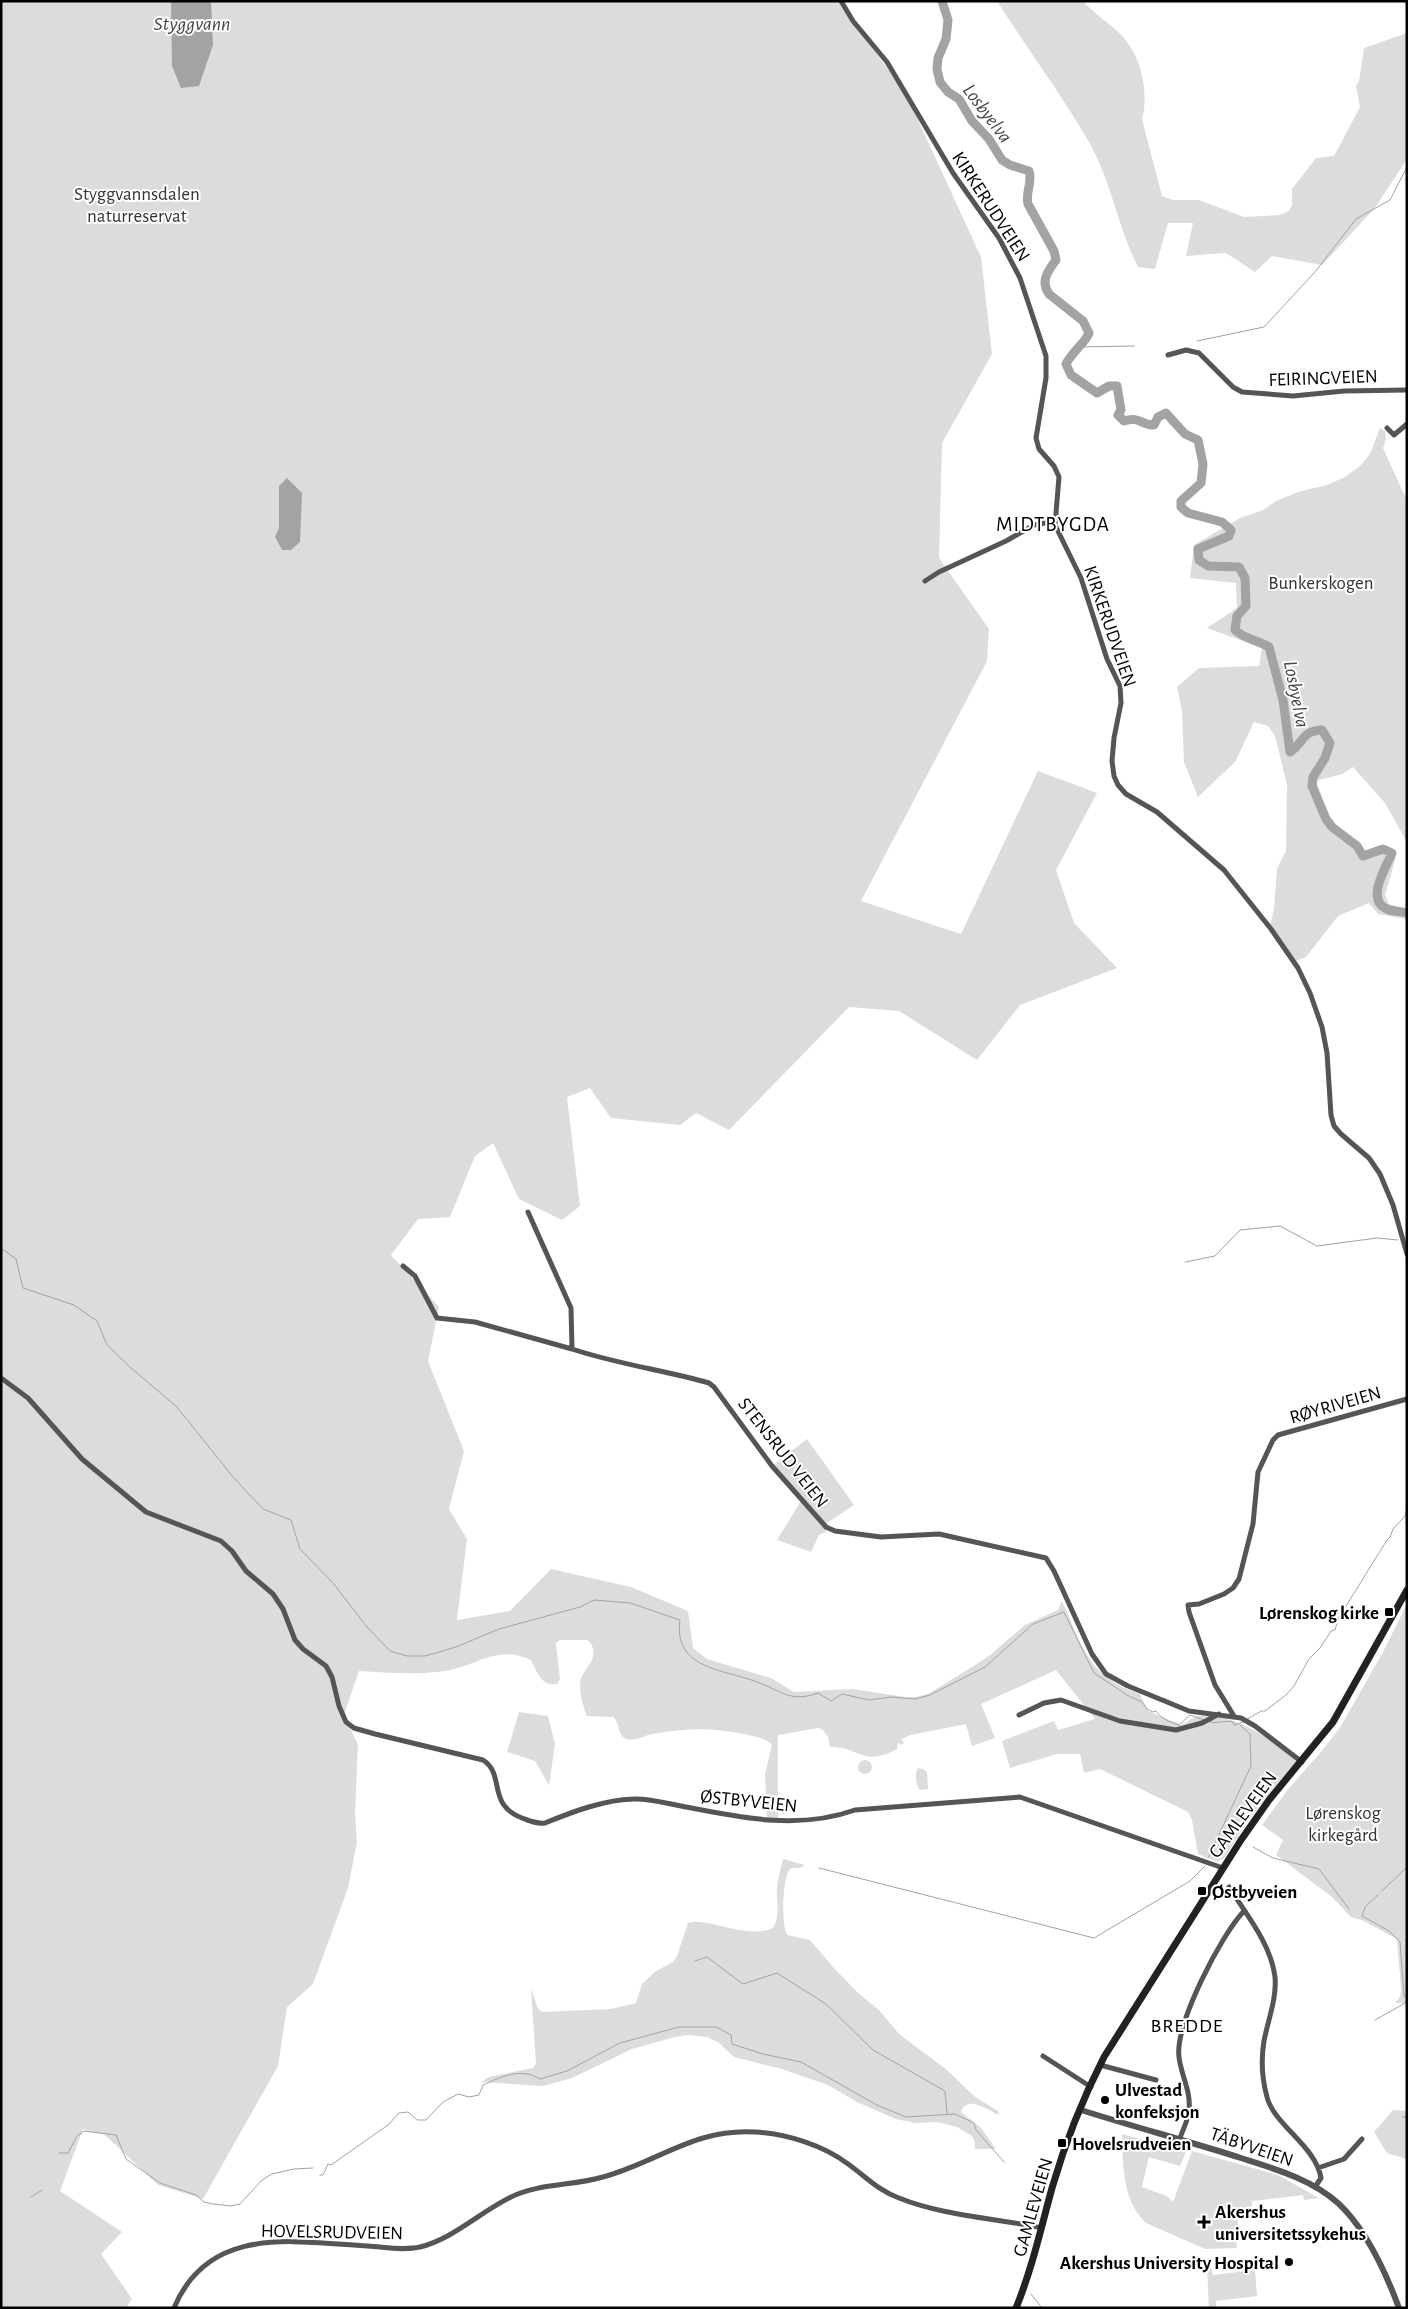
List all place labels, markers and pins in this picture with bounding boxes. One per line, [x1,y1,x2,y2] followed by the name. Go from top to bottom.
[1259,1604,1379,1623] place label: Lørenskog kirke
[1383,1606,1395,1618] marker: Lørenskog kirke
[1212,1883,1297,1902] place label: Østbyveien
[1196,1885,1208,1897] marker: Østbyveien
[1115,2081,1200,2122] place label: Ulvestad konfeksjon
[1099,2094,1111,2106] marker: Ulvestad konfeksjon
[1072,2135,1191,2154] place label: Hovelsrudveien
[1056,2137,1068,2149] marker: Hovelsrudveien
[1215,2203,1366,2244] place label: Akershus universitetssykehus
[1197,2215,1211,2229] marker: Akershus universitetssykehus
[1060,2254,1279,2273] place label: Akershus University Hospital
[1283,2256,1295,2268] marker: Akershus University Hospital

